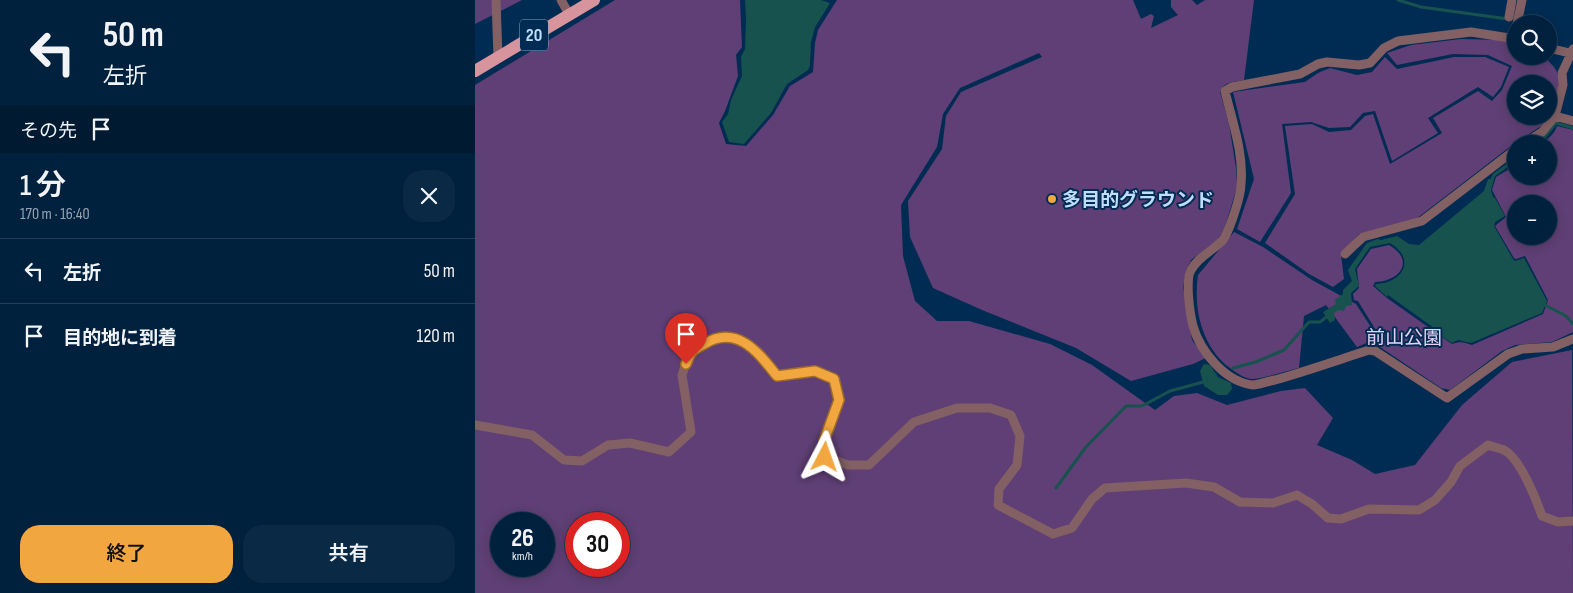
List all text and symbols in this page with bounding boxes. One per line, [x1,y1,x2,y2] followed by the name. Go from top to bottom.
[103,14,164,57] text: 50 m
[1507,15,1557,245] map controls
[1507,15,1557,65] button: search
[20,20,85,85] icon: left
[520,20,548,50] road number: 20
[103,63,147,90] text: 左折
[1507,75,1557,125] button: layers
[87,115,115,143] icon: arrive
[20,120,77,143] text: その先
[1507,135,1557,185] button: +
[20,168,66,204] text: 1 分
[403,170,455,222] button: close
[1062,189,1214,212] place label: 多目的グラウンド
[1046,193,1058,205] marker: 多目的グラウンド
[1507,195,1557,245] button: −
[20,205,90,224] text: 170 m · 16:40
[20,257,48,285] icon: left
[424,260,455,283] text: 50 m
[63,262,101,285] text: 左折
[665,313,707,364] pin
[672,320,700,348] icon: arrive
[20,322,48,350] icon: arrive
[417,325,455,348] text: 120 m
[63,327,177,350] text: 目的地に到着
[1366,327,1442,350] park label: 前山公園
[798,430,850,482] position arrow
[565,512,630,577] speed limit sign: 30
[511,523,534,554] text: 26
[20,525,233,583] button: 終了
[243,525,455,583] button: 共有
[512,549,533,564] text: km/h

